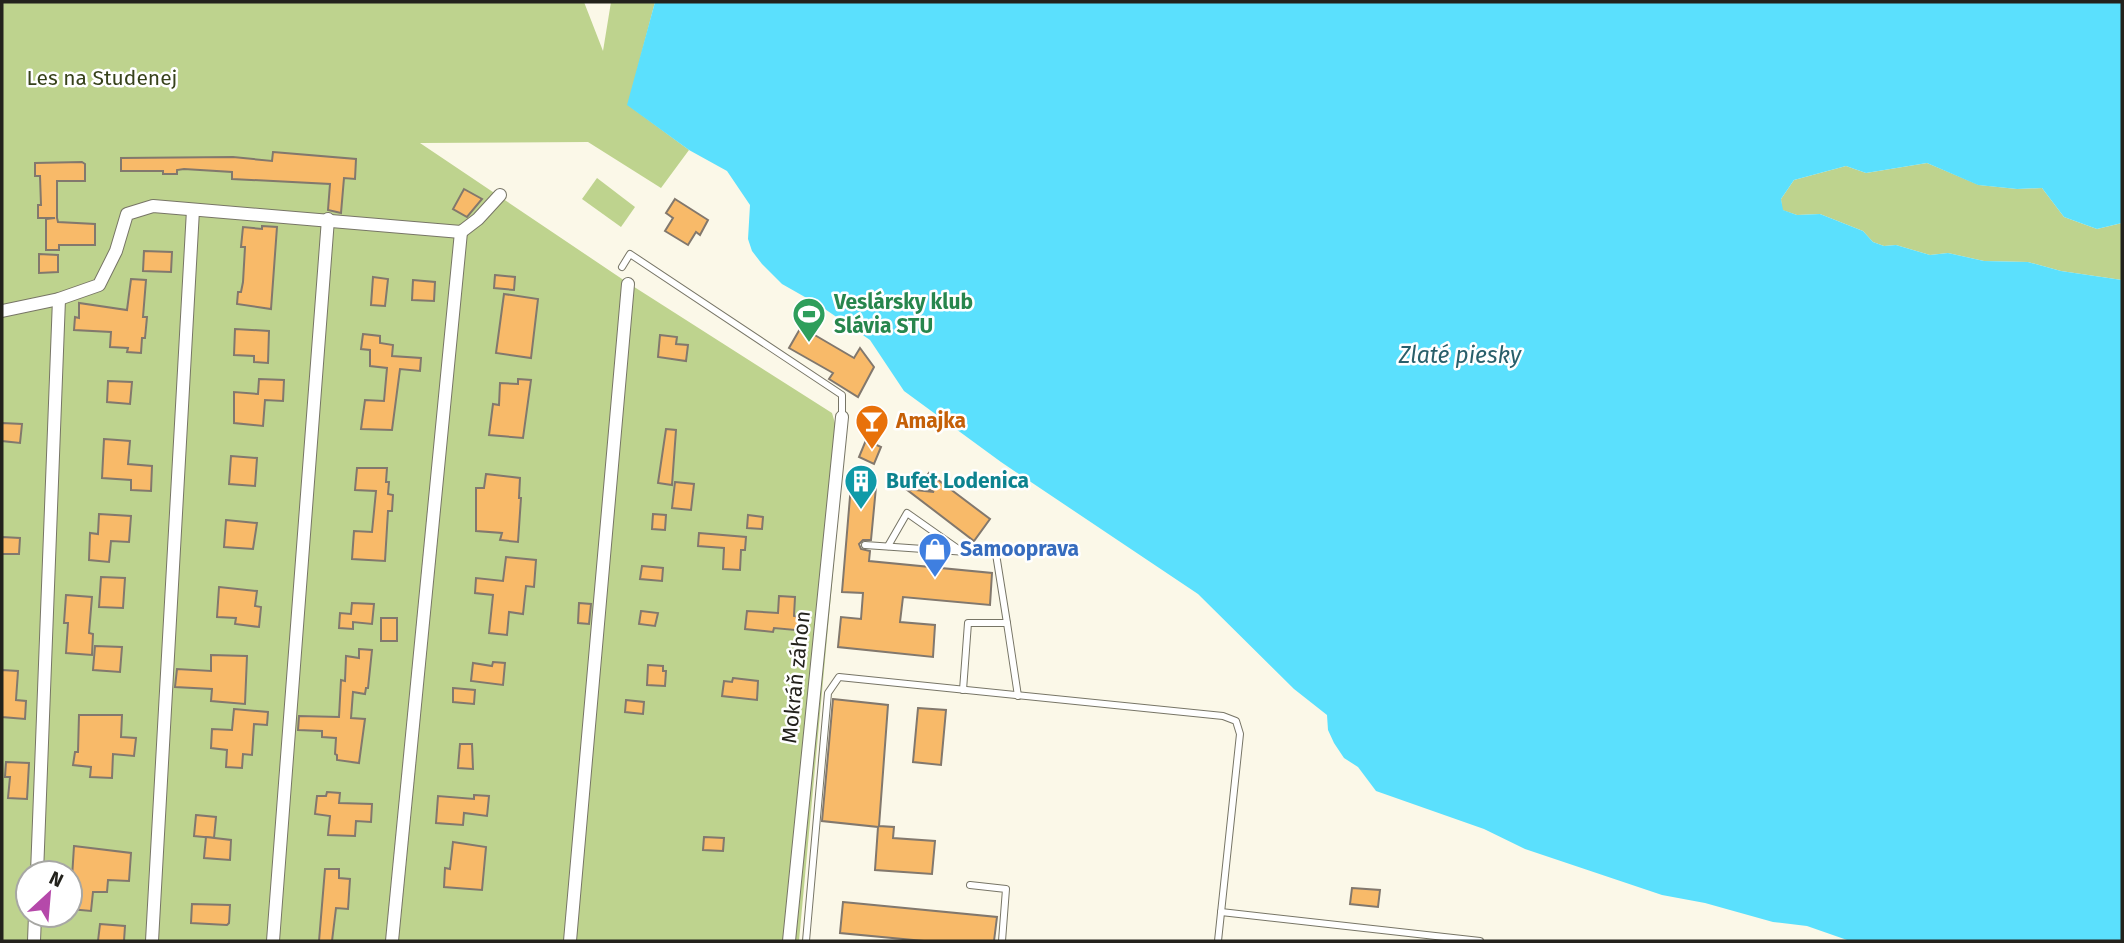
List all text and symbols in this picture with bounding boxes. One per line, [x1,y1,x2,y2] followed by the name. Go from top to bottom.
[27,65,177,91] park label: Les na Studenej
[833,289,973,339] place label: Veslársky klub Slávia STU
[790,295,828,344] sports icon: Veslársky klub Slávia STU
[1398,341,1522,369] water label: Zlaté piesky
[853,402,891,451] bar icon: Amajka
[895,408,966,434] place label: Amajka
[842,462,880,511] building icon: Bufet Lodenica
[886,468,1029,494] place label: Bufet Lodenica
[916,530,954,579] shop icon: Samooprava
[960,536,1079,562] place label: Samooprava
[776,609,816,745] street label: Mokráň záhon
[14,859,84,929] north arrow
[46,866,67,892] text: N

